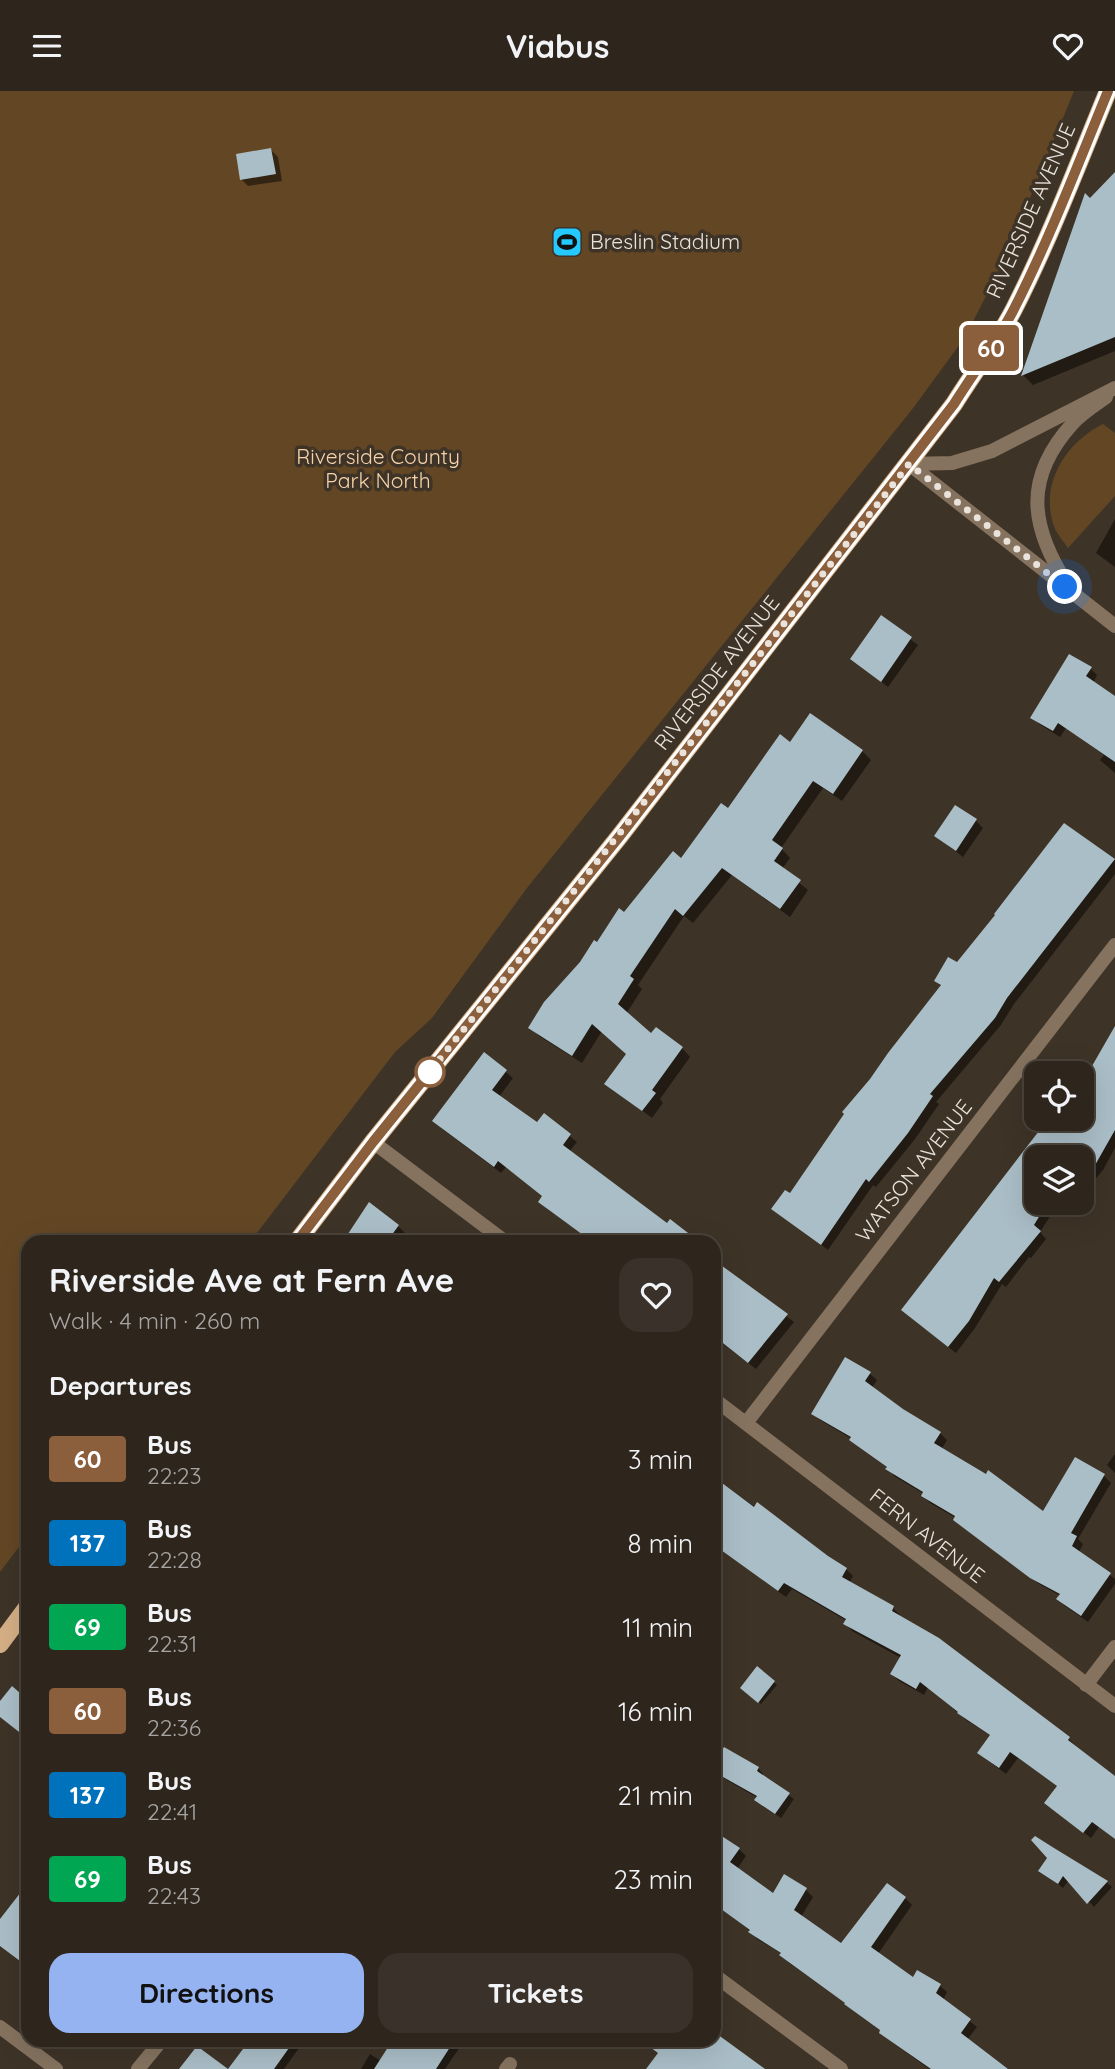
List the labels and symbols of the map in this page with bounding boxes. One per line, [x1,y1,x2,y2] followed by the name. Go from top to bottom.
[980,119,1080,302] street label: RIVERSIDE AVENUE
[550,225,584,259] sports icon: Breslin Stadium
[590,228,740,254] place label: Breslin Stadium
[960,325,1023,371] line badge: 60
[296,443,460,493] park label: Riverside County Park North
[1047,569,1082,604] your location
[648,590,785,755] street label: RIVERSIDE AVENUE
[415,1057,445,1087] unlabelled marker
[849,1094,977,1247] street label: WATSON AVENUE
[865,1482,990,1588] street label: FERN AVENUE

